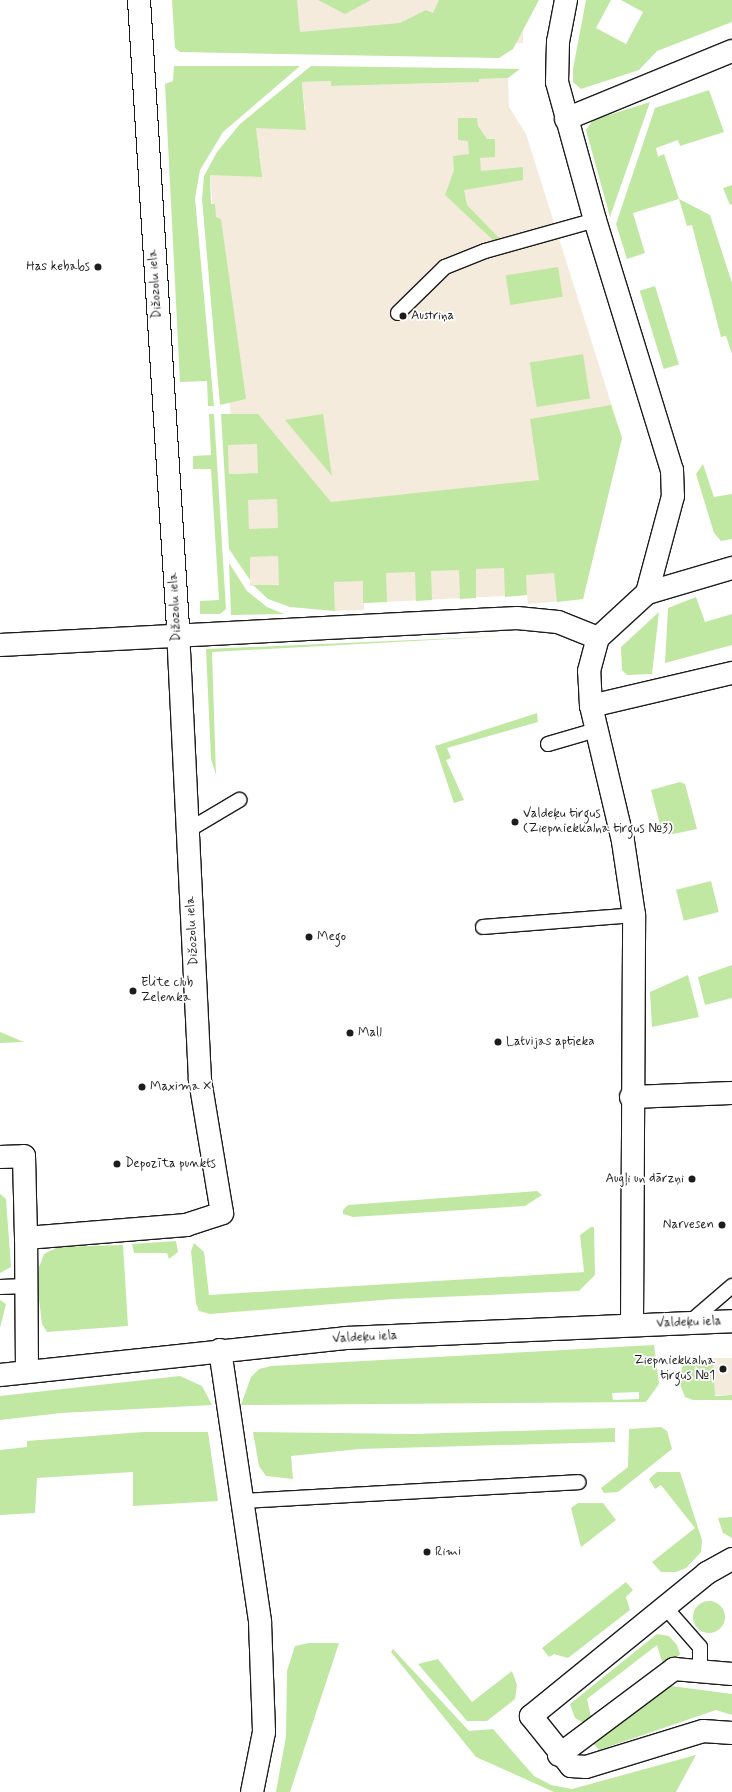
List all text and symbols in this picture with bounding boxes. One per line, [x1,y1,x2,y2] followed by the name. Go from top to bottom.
[146,249,166,319] street label: Dižozolu iela
[26,259,90,275] place label: Has kebabs
[93,262,103,272] marker: Has kebabs
[411,308,454,324] place label: Austriņa
[398,311,408,321] marker: Austriņa
[166,572,186,642] street label: Dižozolu iela
[523,807,673,838] place label: Valdeķu tirgus (Ziepniekkalna tirgus №3)
[510,817,520,827] marker: Valdeķu tirgus (Ziepniekkalna tirgus №3)
[183,896,203,966] street label: Dižozolu iela
[317,929,346,945] place label: Mego
[304,932,314,942] marker: Mego
[141,976,195,1007] place label: Elite club Zelenka
[128,986,138,996] marker: Elite club Zelenka
[358,1025,382,1041] place label: Mall
[345,1028,355,1038] marker: Mall
[506,1034,595,1050] place label: Latvijas aptieka
[493,1037,503,1047] marker: Latvijas aptieka
[150,1079,211,1095] place label: Maxima X
[137,1082,147,1092] marker: Maxima X
[125,1156,217,1172] place label: Depozīta punkts
[112,1159,122,1169] marker: Depozīta punkts
[605,1171,684,1187] place label: Augļi un dārzņi
[687,1174,697,1184] marker: Augļi un dārzņi
[663,1217,714,1233] place label: Narvesen
[717,1220,727,1230] marker: Narvesen
[656,1314,722,1332] street label: Valdeķu iela
[332,1328,398,1348] street label: Valdeķu iela
[634,1354,715,1385] place label: Ziepniekkalna tirgus №1
[718,1364,728,1374] marker: Ziepniekkalna tirgus №1
[435,1544,461,1560] place label: Rimi
[422,1547,432,1557] marker: Rimi

